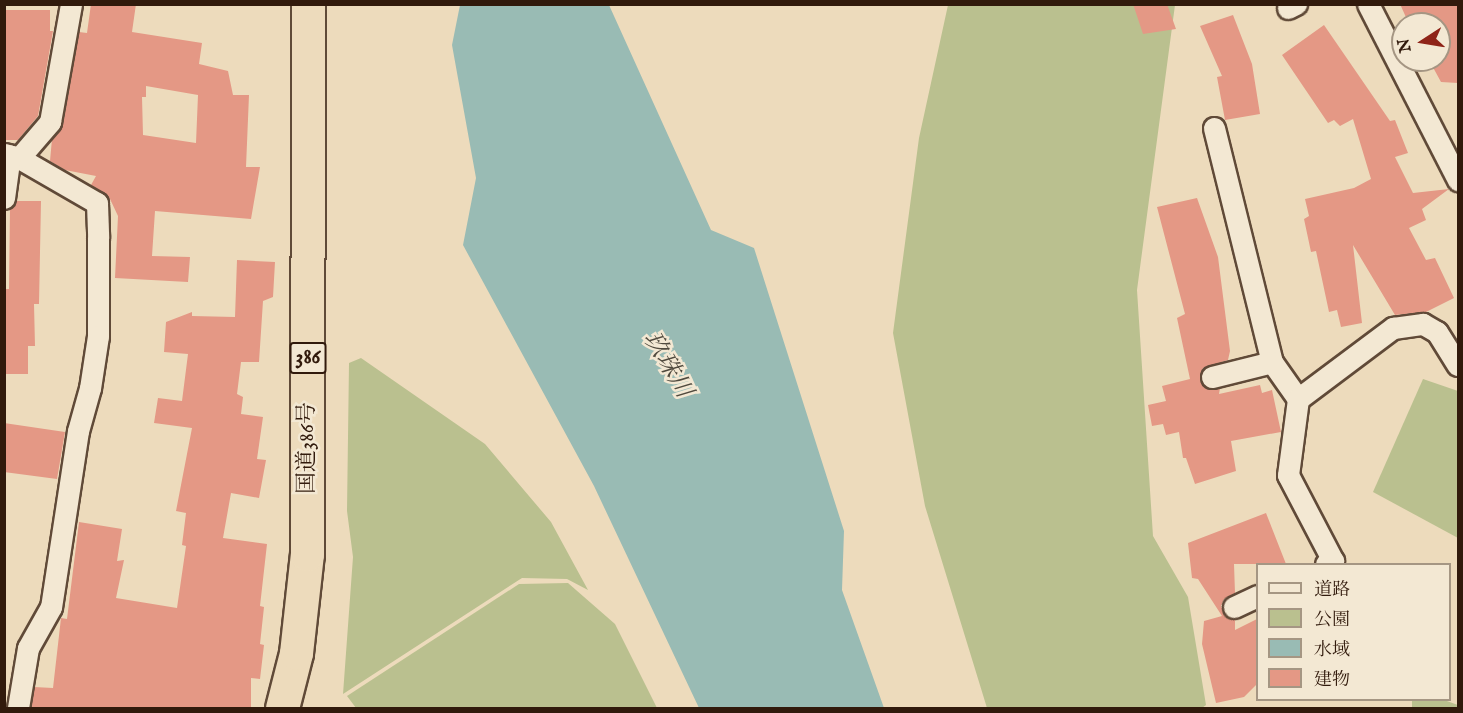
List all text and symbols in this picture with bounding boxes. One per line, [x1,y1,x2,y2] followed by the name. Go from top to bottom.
[1391,12,1451,72] north arrow
[1394,36,1417,54] text: N
[636,327,698,403] water label: 玖珠川
[288,340,328,376] road number: 386
[295,402,321,494] street label: 国道386号
[1256,563,1451,701] legend
[1314,579,1350,602] text: 道路
[1314,609,1350,632] text: 公園
[1314,639,1350,662] text: 水域
[1314,669,1350,692] text: 建物

